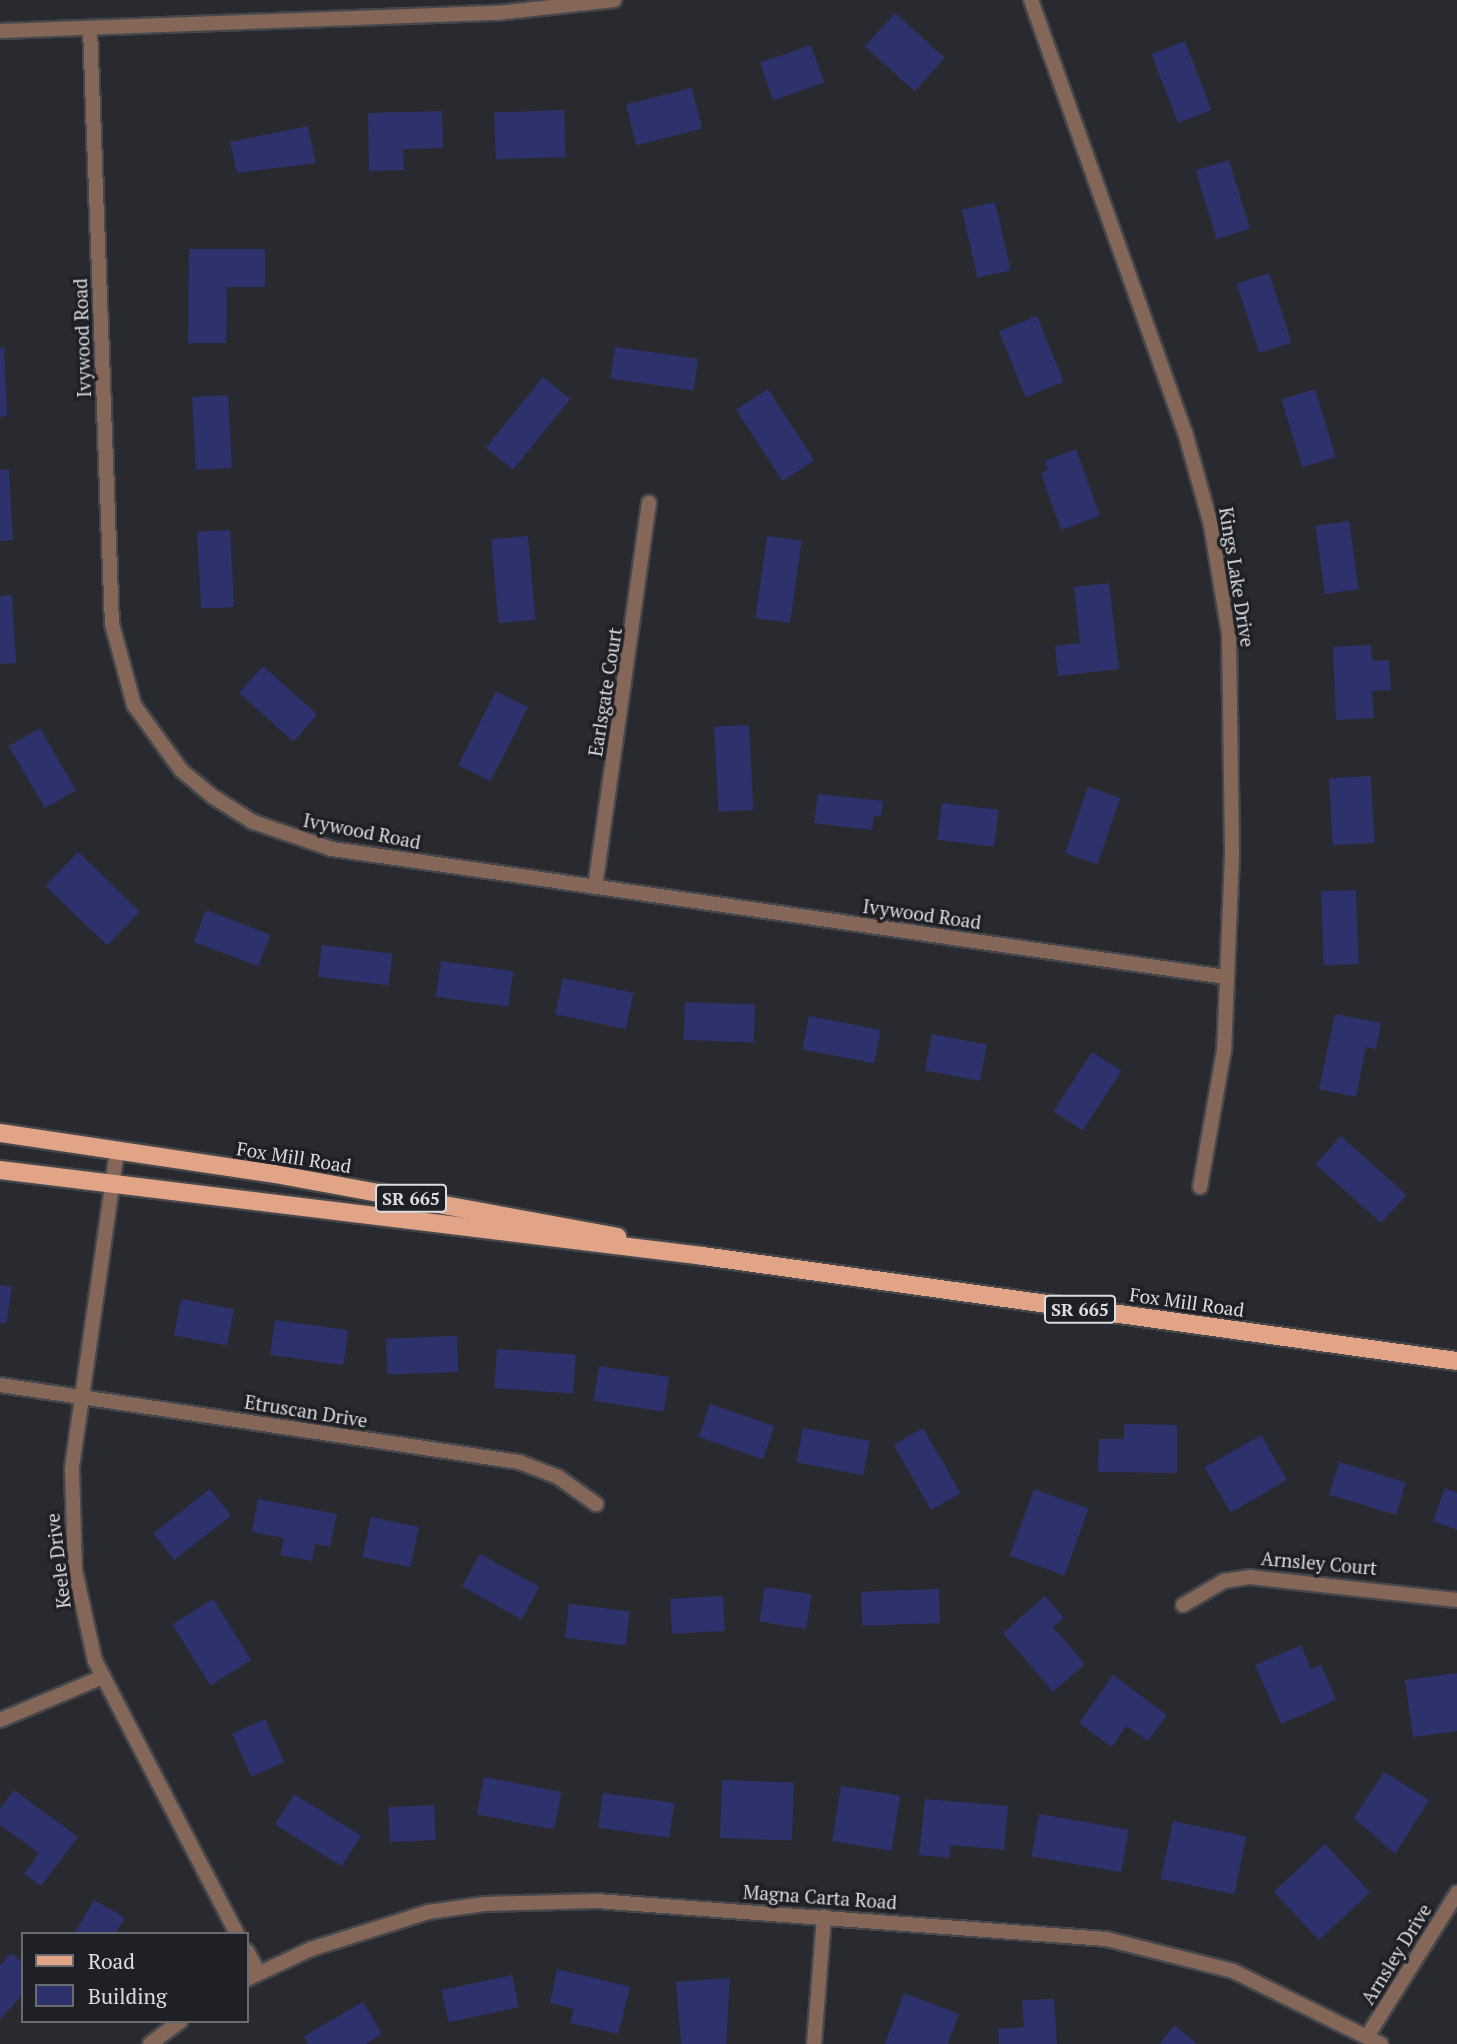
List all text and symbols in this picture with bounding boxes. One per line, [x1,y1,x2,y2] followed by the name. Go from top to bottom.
[69,278,95,398] street label: Ivywood Road
[1215,505,1259,649] street label: Kings Lake Drive
[584,626,626,758] street label: Earlsgate Court
[301,808,423,854] street label: Ivywood Road
[861,894,983,934] street label: Ivywood Road
[235,1137,353,1177] street label: Fox Mill Road
[374,1184,448,1212] road number: SR 665
[1128,1283,1246,1321] street label: Fox Mill Road
[1043,1294,1117,1324] road number: SR 665
[243,1390,369,1432] street label: Etruscan Drive
[41,1512,75,1610] street label: Keele Drive
[1260,1547,1378,1579] street label: Arnsley Court
[742,1880,898,1914] street label: Magna Carta Road
[1356,1900,1436,2008] street label: Arnsley Drive
[21,1932,248,2023] legend
[88,1947,135,1975] text: Road
[88,1982,167,2010] text: Building

